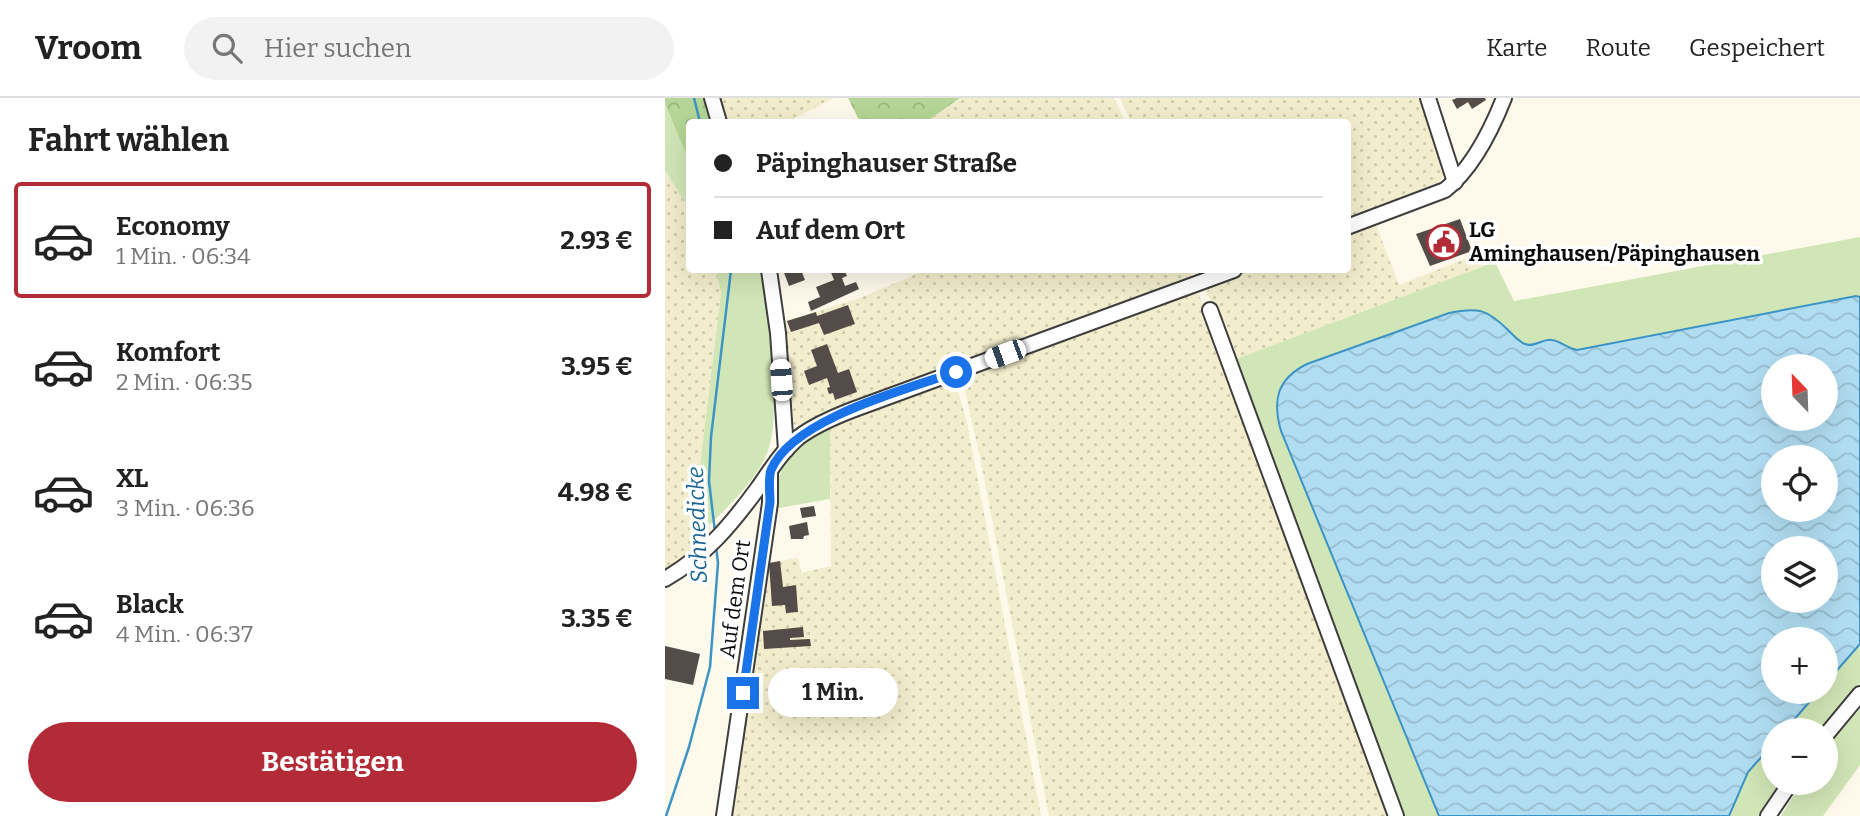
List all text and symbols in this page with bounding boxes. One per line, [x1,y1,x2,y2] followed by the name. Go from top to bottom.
[184,17,674,80] search box
[35,28,142,68] text: Vroom
[208,29,246,67] icon: search
[264,33,411,64] text: Hier suchen
[1486,34,1548,62] text: Karte
[1586,34,1651,62] text: Route
[1689,34,1825,62] text: Gespeichert
[28,121,229,159] text: Fahrt wählen
[756,148,1017,179] text: Päpinghauser Straße
[32,209,95,272] icon: car
[116,211,230,242] text: Economy
[756,215,905,246] text: Auf dem Ort
[1469,217,1760,267] place label: LG Aminghausen/Päpinghausen
[1425,223,1463,261] public building icon: LG Aminghausen/Päpinghausen
[560,225,633,256] text: 2.93 €
[116,242,251,270] text: 1 Min. · 06:34
[32,335,95,398] icon: car
[116,337,221,368] text: Komfort
[982,337,1029,371] car
[561,351,633,382] text: 3.95 €
[1761,354,1837,430] north arrow
[1761,354,1838,795] map controls
[940,356,972,388] route start
[770,358,793,402] car
[116,368,253,396] text: 2 Min. · 06:35
[1761,445,1838,522] button: locate
[32,461,95,524] icon: car
[116,463,148,494] text: XL
[681,466,713,584] water label: Schnedicke
[558,477,633,508] text: 4.98 €
[116,494,254,522] text: 3 Min. · 06:36
[1761,536,1838,613] button: layers
[714,538,756,660] street label: Auf dem Ort
[32,587,95,650] icon: car
[116,589,184,620] text: Black
[561,603,633,634] text: 3.35 €
[116,620,253,648] text: 4 Min. · 06:37
[1761,627,1838,704] button: +
[767,668,897,718] callout: 1 Min.
[727,677,759,709] route end
[802,678,864,706] text: 1 Min.
[1761,718,1838,795] button: −
[28,722,637,802] button: Bestätigen

